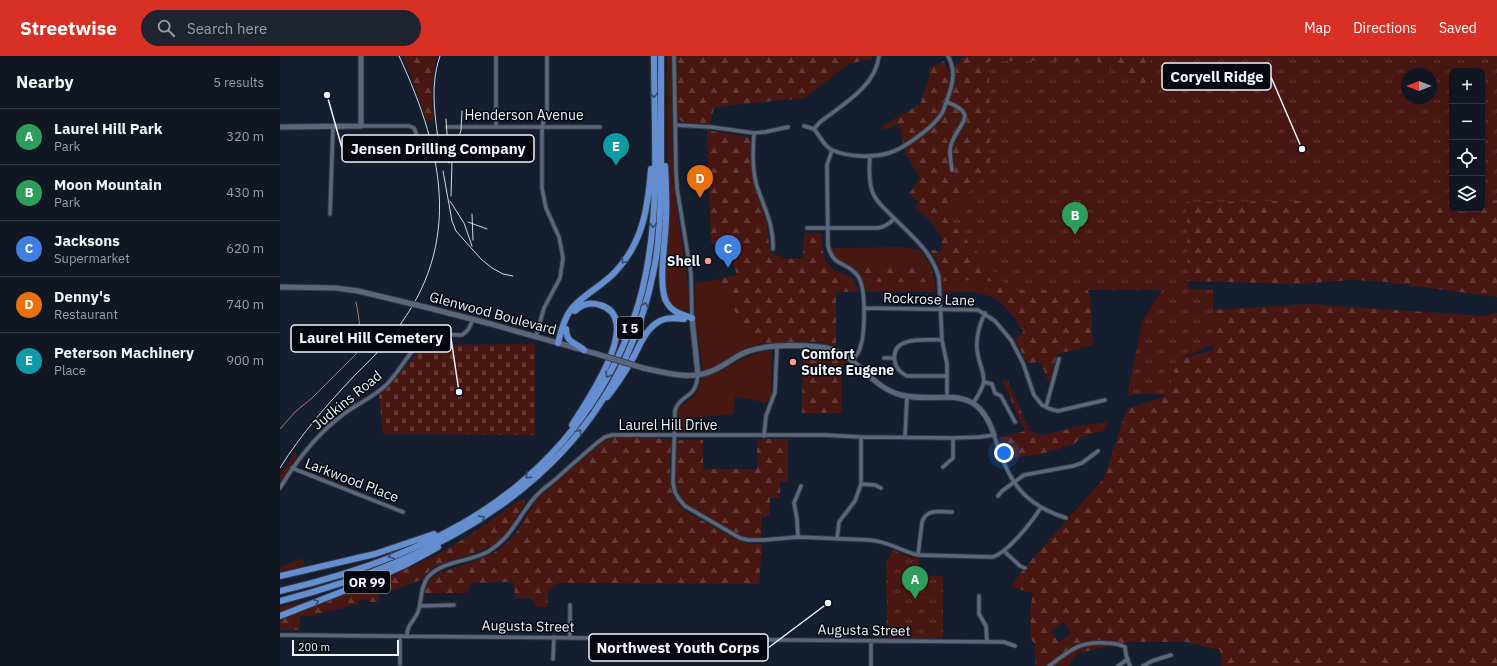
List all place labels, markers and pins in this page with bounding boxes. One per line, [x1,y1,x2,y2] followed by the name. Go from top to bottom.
[1162,63,1271,90] callout: Coryell Ridge
[603,133,629,166] pin: E
[342,135,534,162] callout: Jensen Drilling Company
[687,165,713,198] pin: D
[1062,202,1088,235] pin: B
[715,235,741,268] pin: C
[667,252,700,270] place label: Shell
[703,256,713,266] marker: Shell
[291,325,451,352] callout: Laurel Hill Cemetery
[801,345,894,379] place label: Comfort Suites Eugene
[788,357,798,367] marker: Comfort Suites Eugene
[902,566,928,599] pin: A
[589,634,768,661] callout: Northwest Youth Corps

